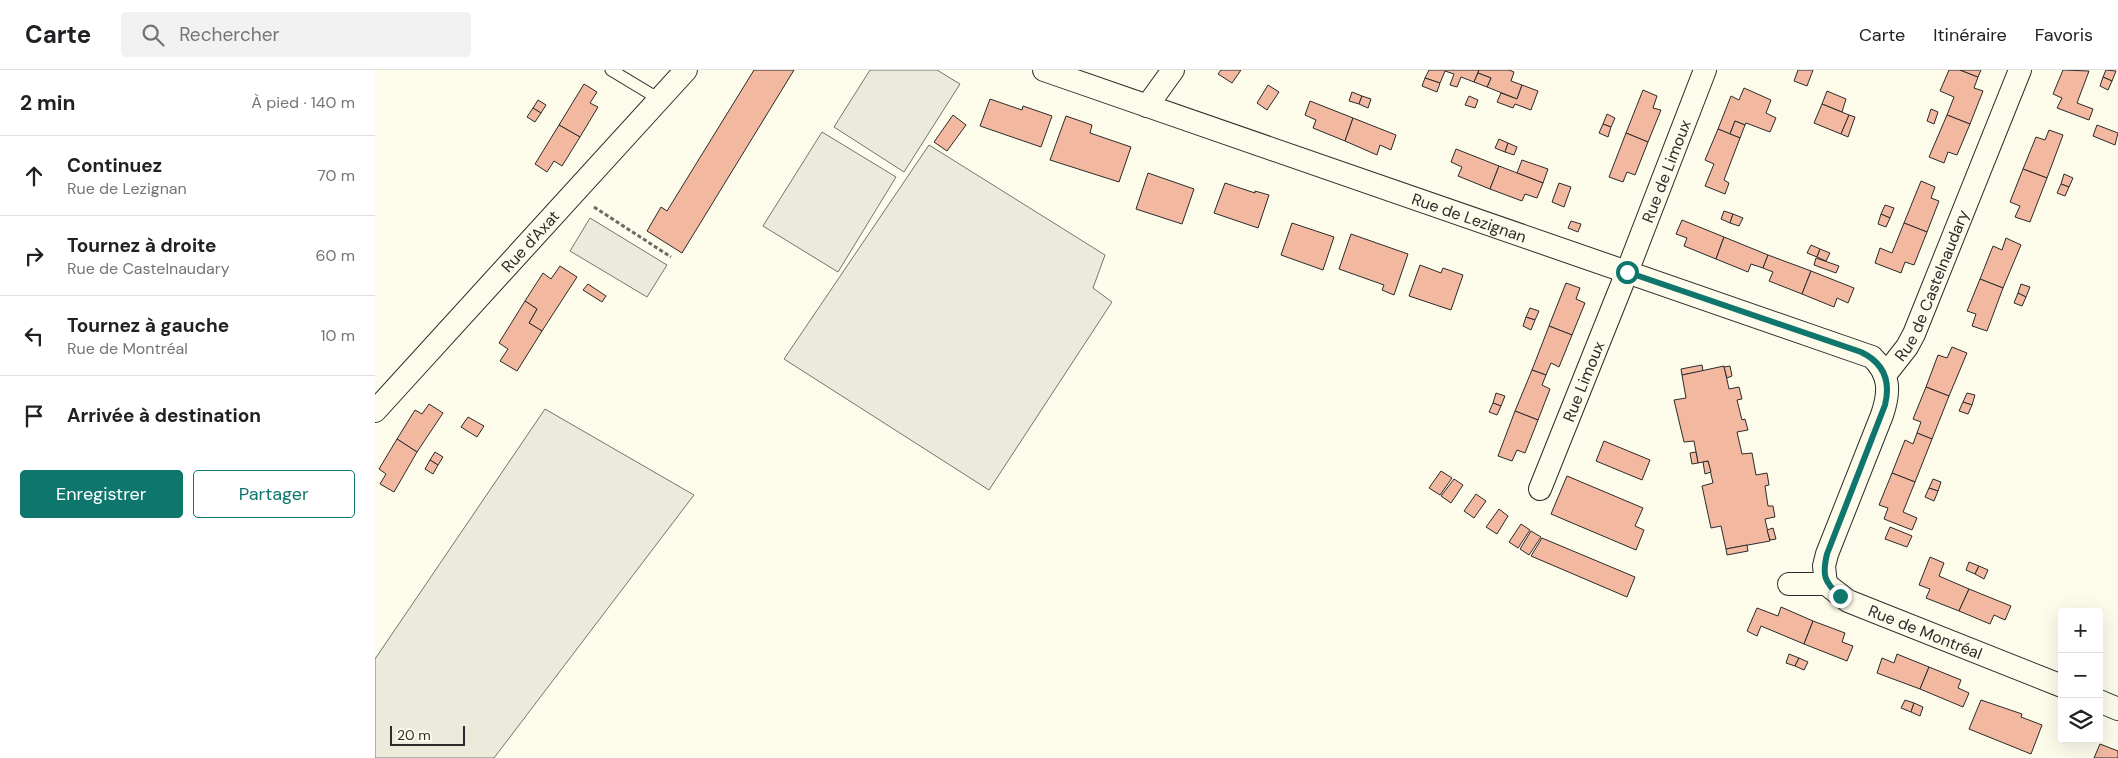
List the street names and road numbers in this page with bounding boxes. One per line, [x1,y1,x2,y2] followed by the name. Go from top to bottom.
[1637,117,1696,226] street label: Rue de Limoux
[1409,188,1529,247] street label: Rue de Lezignan
[497,206,564,277] street label: Rue d'Axat
[1890,207,1974,366] street label: Rue de Castelnaudary
[1558,338,1609,425] street label: Rue Limoux
[1865,600,1985,664] street label: Rue de Montréal

